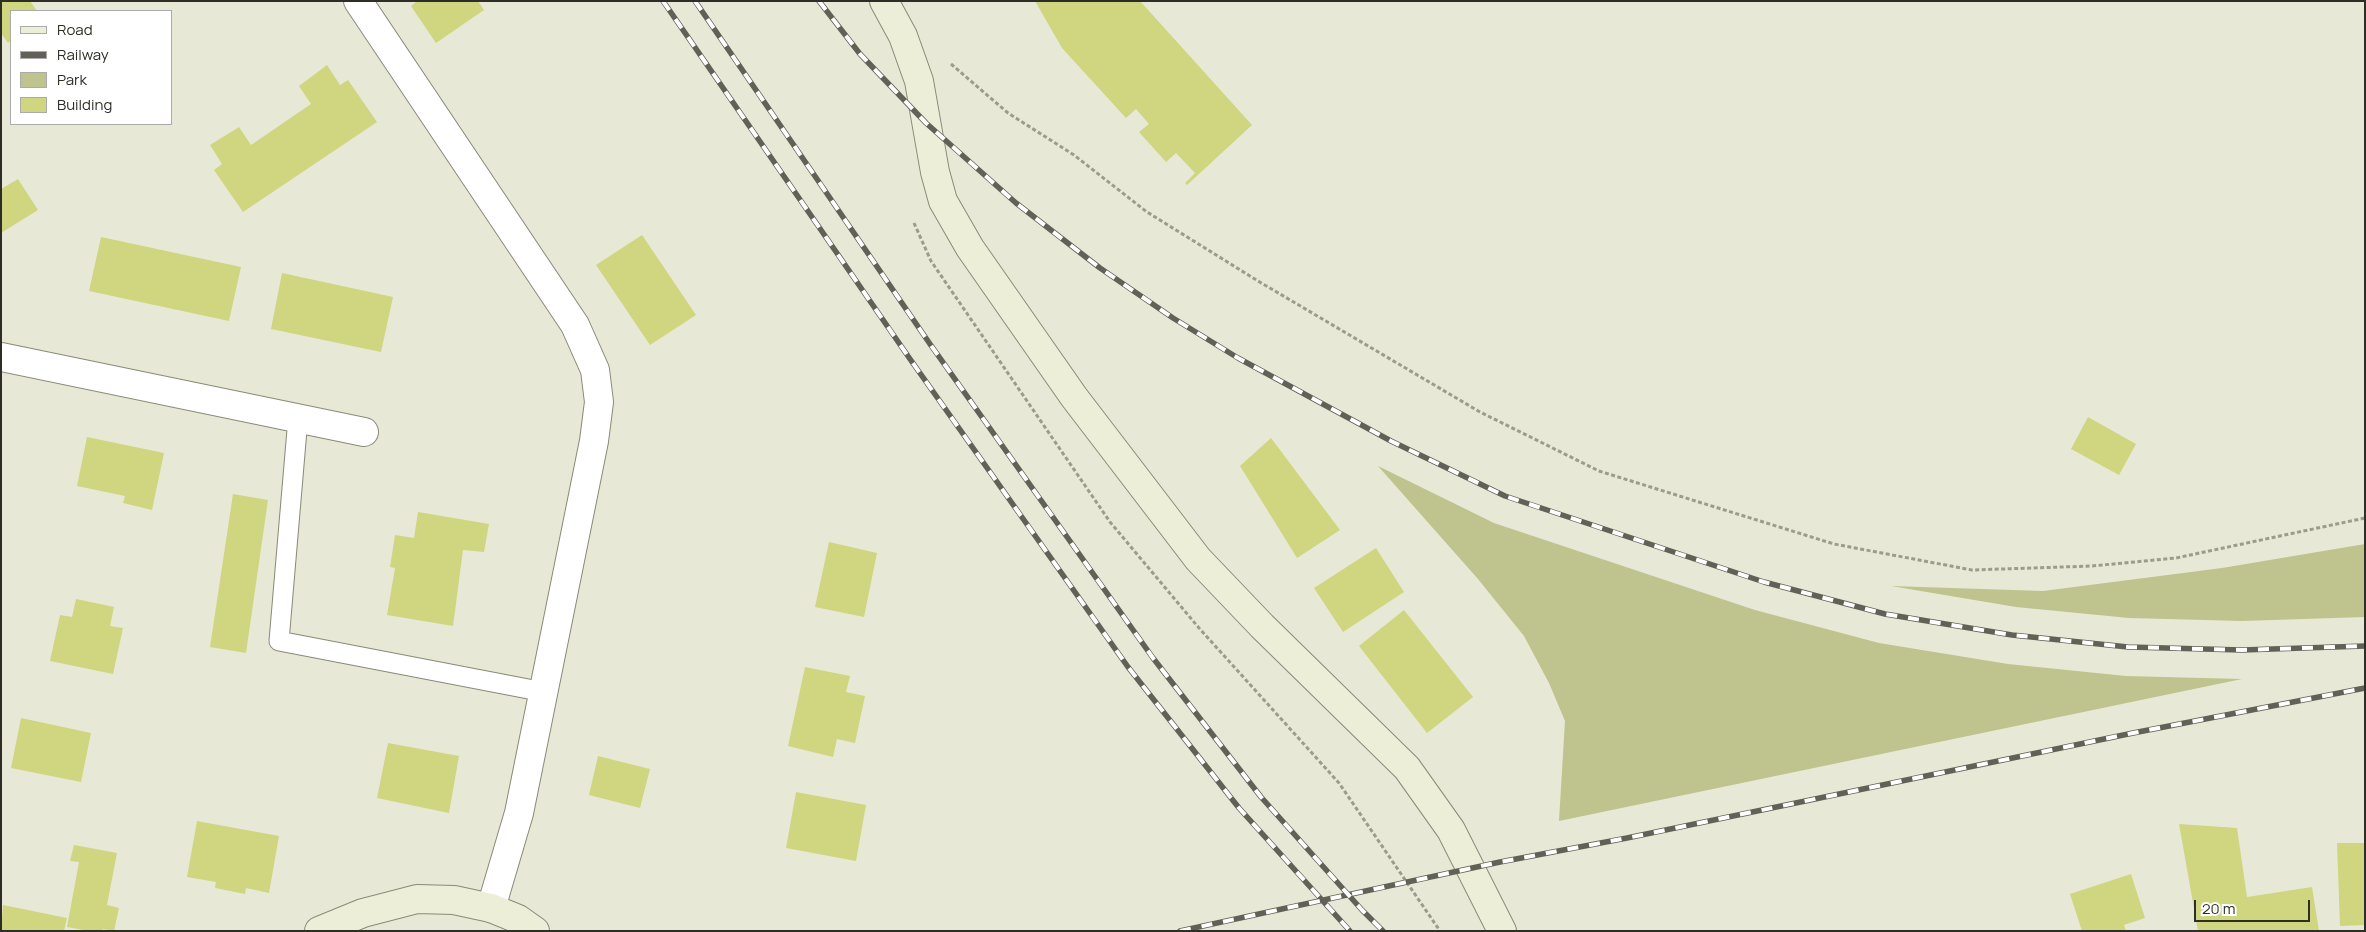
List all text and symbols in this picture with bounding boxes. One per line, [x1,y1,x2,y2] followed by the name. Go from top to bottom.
[10,10,172,125] legend
[57,19,93,40] text: Road
[57,44,109,65] text: Railway
[57,69,87,90] text: Park
[57,94,112,115] text: Building
[2196,890,2312,922] scale bar
[2202,898,2235,919] text: 20 m

